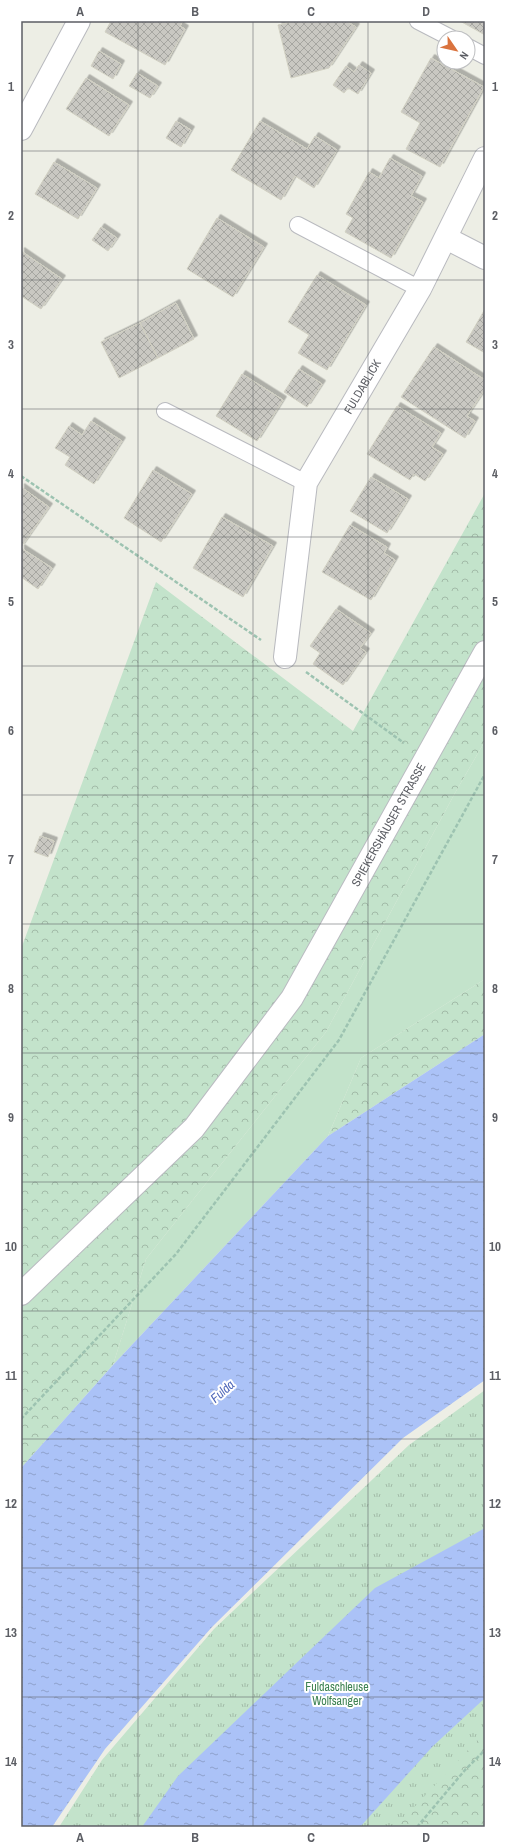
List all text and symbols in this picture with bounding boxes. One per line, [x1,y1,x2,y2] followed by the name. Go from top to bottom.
[76,3,84,20] text: A
[191,3,199,20] text: B
[307,3,315,20] text: C
[422,3,430,20] text: D
[436,30,476,70] north arrow
[457,49,472,62] text: N
[8,78,14,95] text: 1
[492,78,498,95] text: 1
[8,207,14,224] text: 2
[492,207,498,224] text: 2
[8,336,14,353] text: 3
[492,336,498,353] text: 3
[340,356,385,417] street label: FULDABLICK
[8,465,14,482] text: 4
[492,465,498,482] text: 4
[8,593,14,610] text: 5
[492,593,498,610] text: 5
[8,722,14,739] text: 6
[492,722,498,739] text: 6
[348,760,430,889] street label: SPIEKERSHÄUSER STRASSE
[8,851,14,868] text: 7
[492,851,498,868] text: 7
[8,980,14,997] text: 8
[492,980,498,997] text: 8
[8,1109,14,1126] text: 9
[492,1109,498,1126] text: 9
[5,1238,17,1255] text: 10
[489,1238,501,1255] text: 10
[5,1367,17,1384] text: 11
[489,1367,501,1384] text: 11
[207,1376,238,1407] water label: Fulda
[5,1495,17,1512] text: 12
[489,1495,501,1512] text: 12
[5,1624,17,1641] text: 13
[489,1624,501,1641] text: 13
[305,1679,369,1709] park label: Fuldaschleuse Wolfsanger
[5,1753,17,1770] text: 14
[489,1753,501,1770] text: 14
[76,1829,84,1846] text: A
[191,1829,199,1846] text: B
[307,1829,315,1846] text: C
[422,1829,430,1846] text: D

